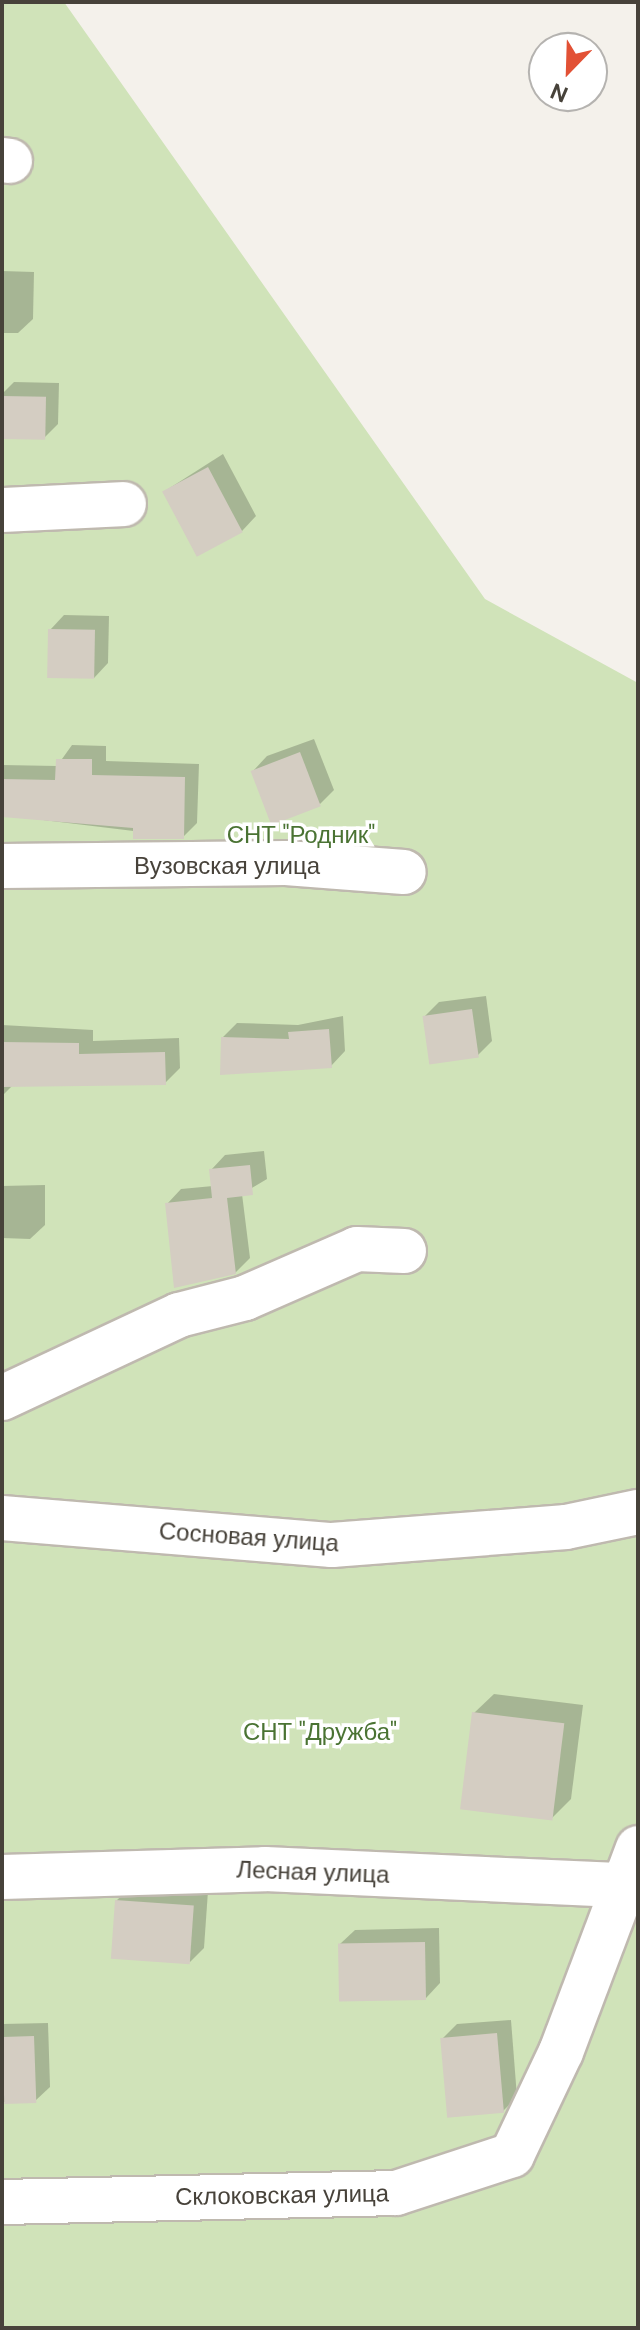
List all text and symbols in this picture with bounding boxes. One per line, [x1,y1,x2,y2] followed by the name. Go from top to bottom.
[528,32,608,112] north arrow
[546,76,572,109] text: N
[227,821,375,849] park label: СНТ "Родник"
[134,852,320,880] street label: Вузовская улица
[158,1516,340,1558] street label: Сосновая улица
[243,1718,397,1746] park label: СНТ "Дружба"
[236,1855,390,1889] street label: Лесная улица
[175,2179,389,2211] street label: Склоковская улица

